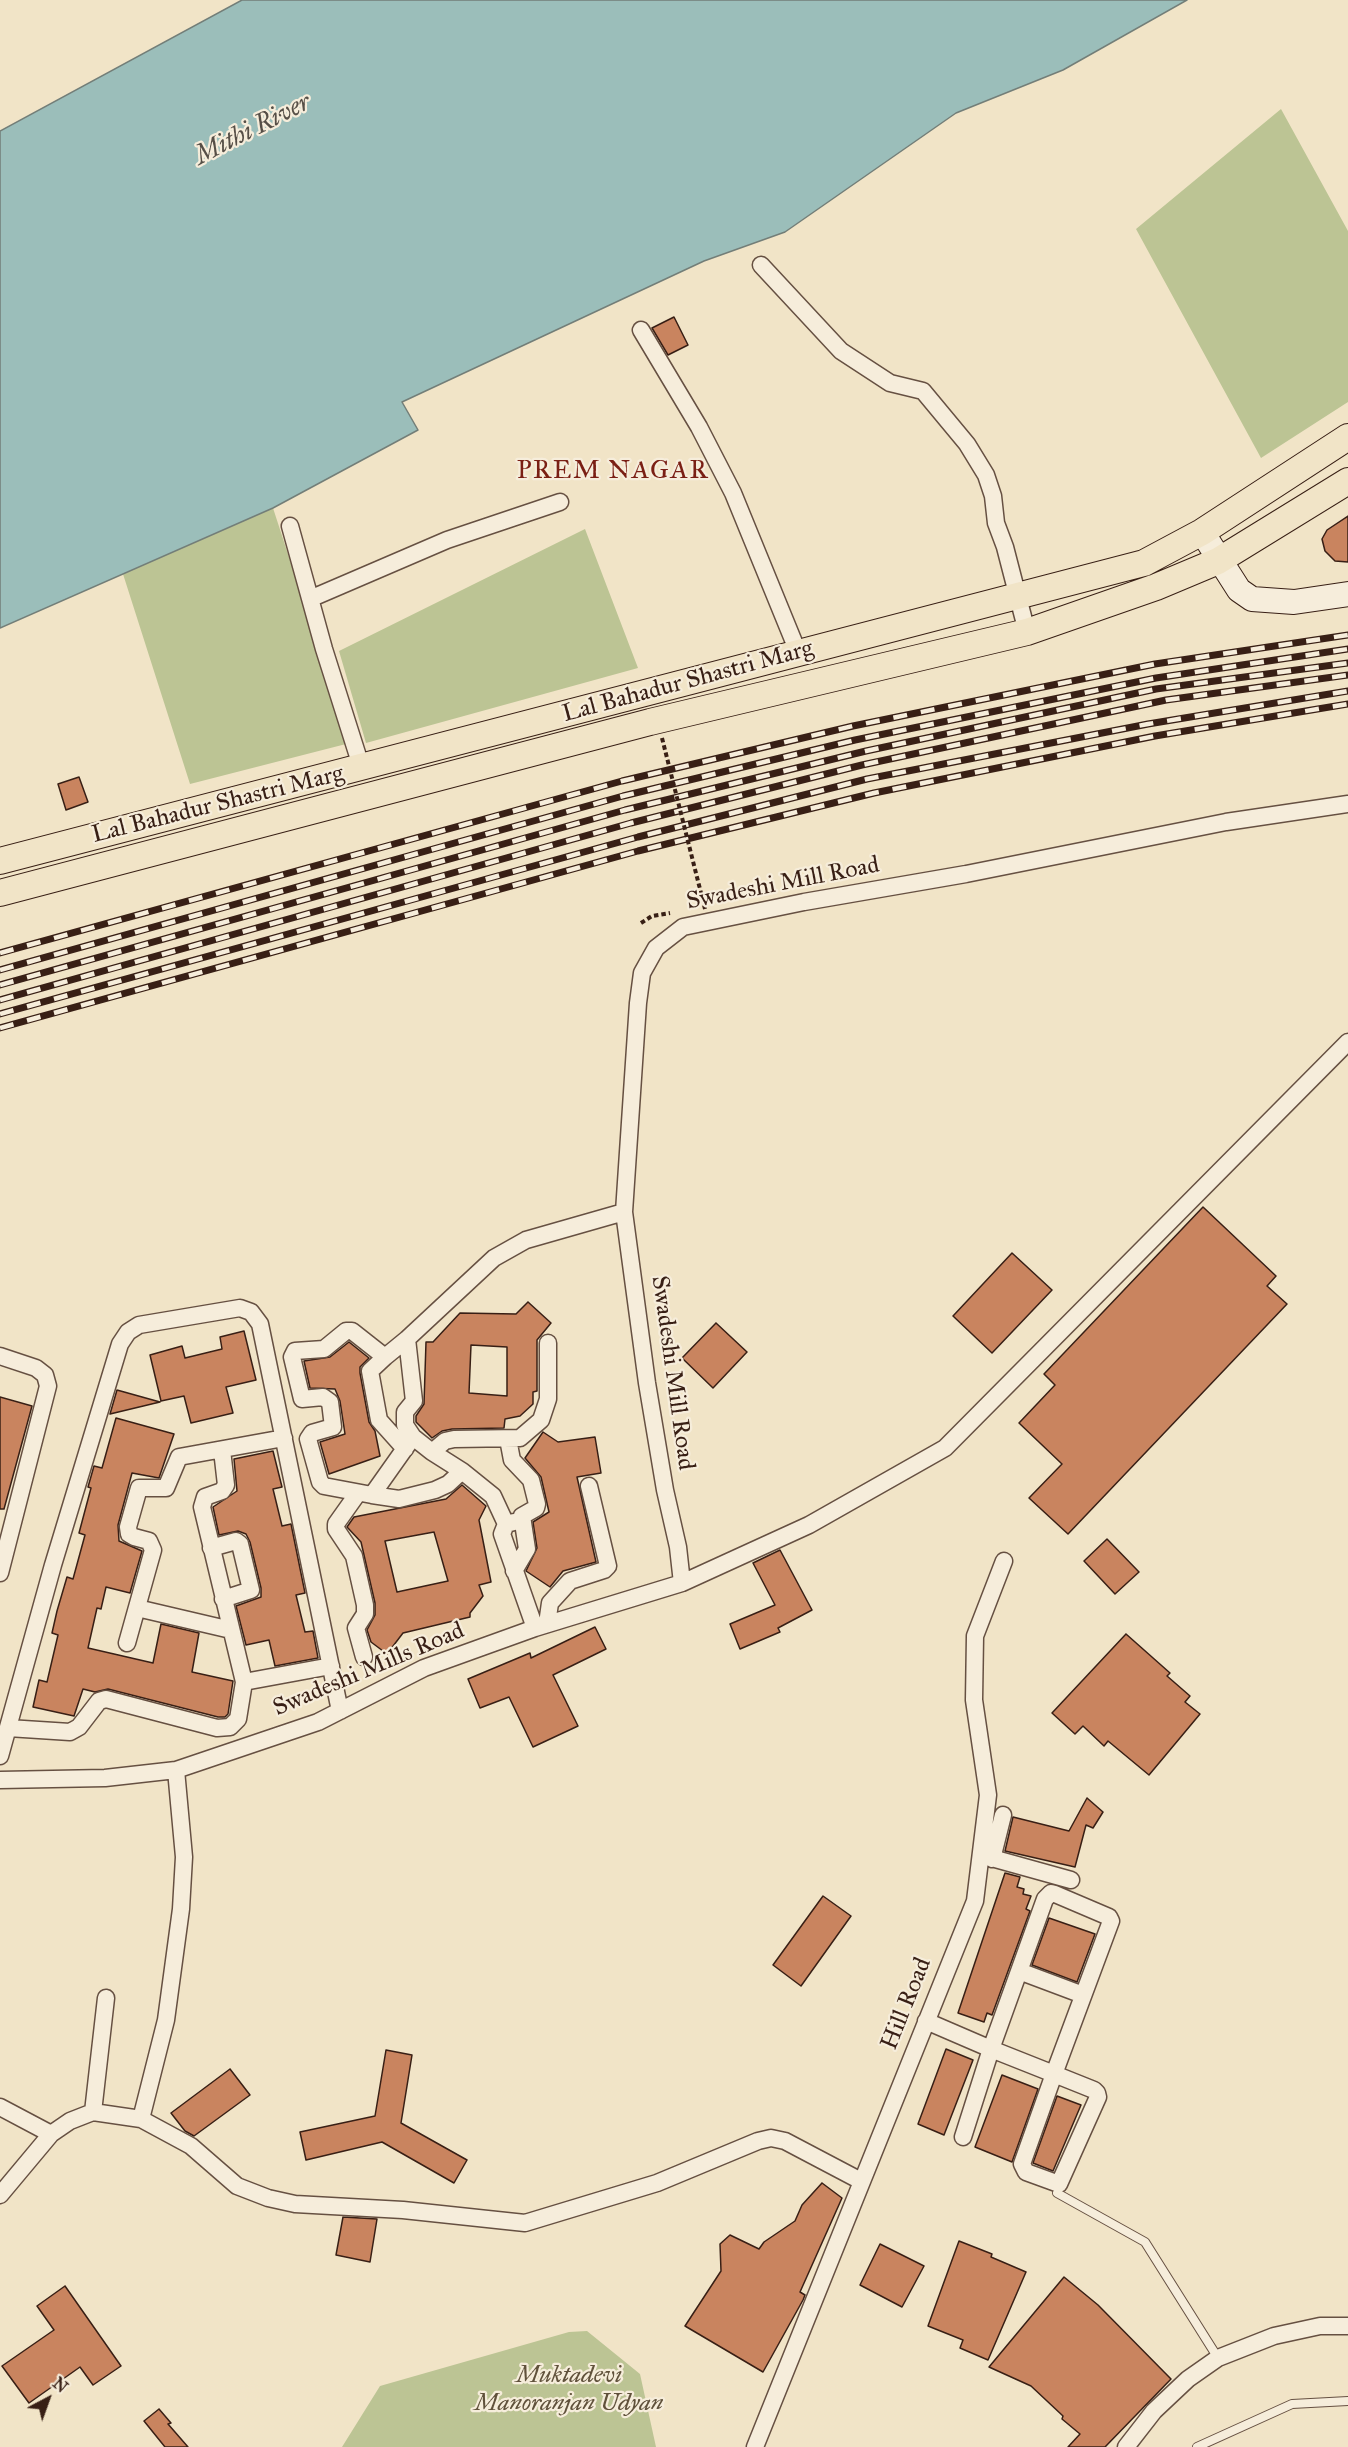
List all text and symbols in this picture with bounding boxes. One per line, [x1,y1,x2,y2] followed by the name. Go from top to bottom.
[190,87,316,173] water label: Mithi River
[517,456,709,488] district label: PREM NAGAR
[559,635,817,729] street label: Lal Bahadur Shastri Marg
[89,760,347,850] street label: Lal Bahadur Shastri Marg
[684,851,882,917] street label: Swadeshi Mill Road
[644,1274,700,1472] street label: Swadeshi Mill Road
[269,1617,469,1723] street label: Swadeshi Mills Road
[876,1954,938,2054] street label: Hill Road
[475,2362,663,2418] park label: Muktadevi Manoranjan Udyan
[18,2369,78,2429] north arrow
[49,2373,71,2397] text: N

